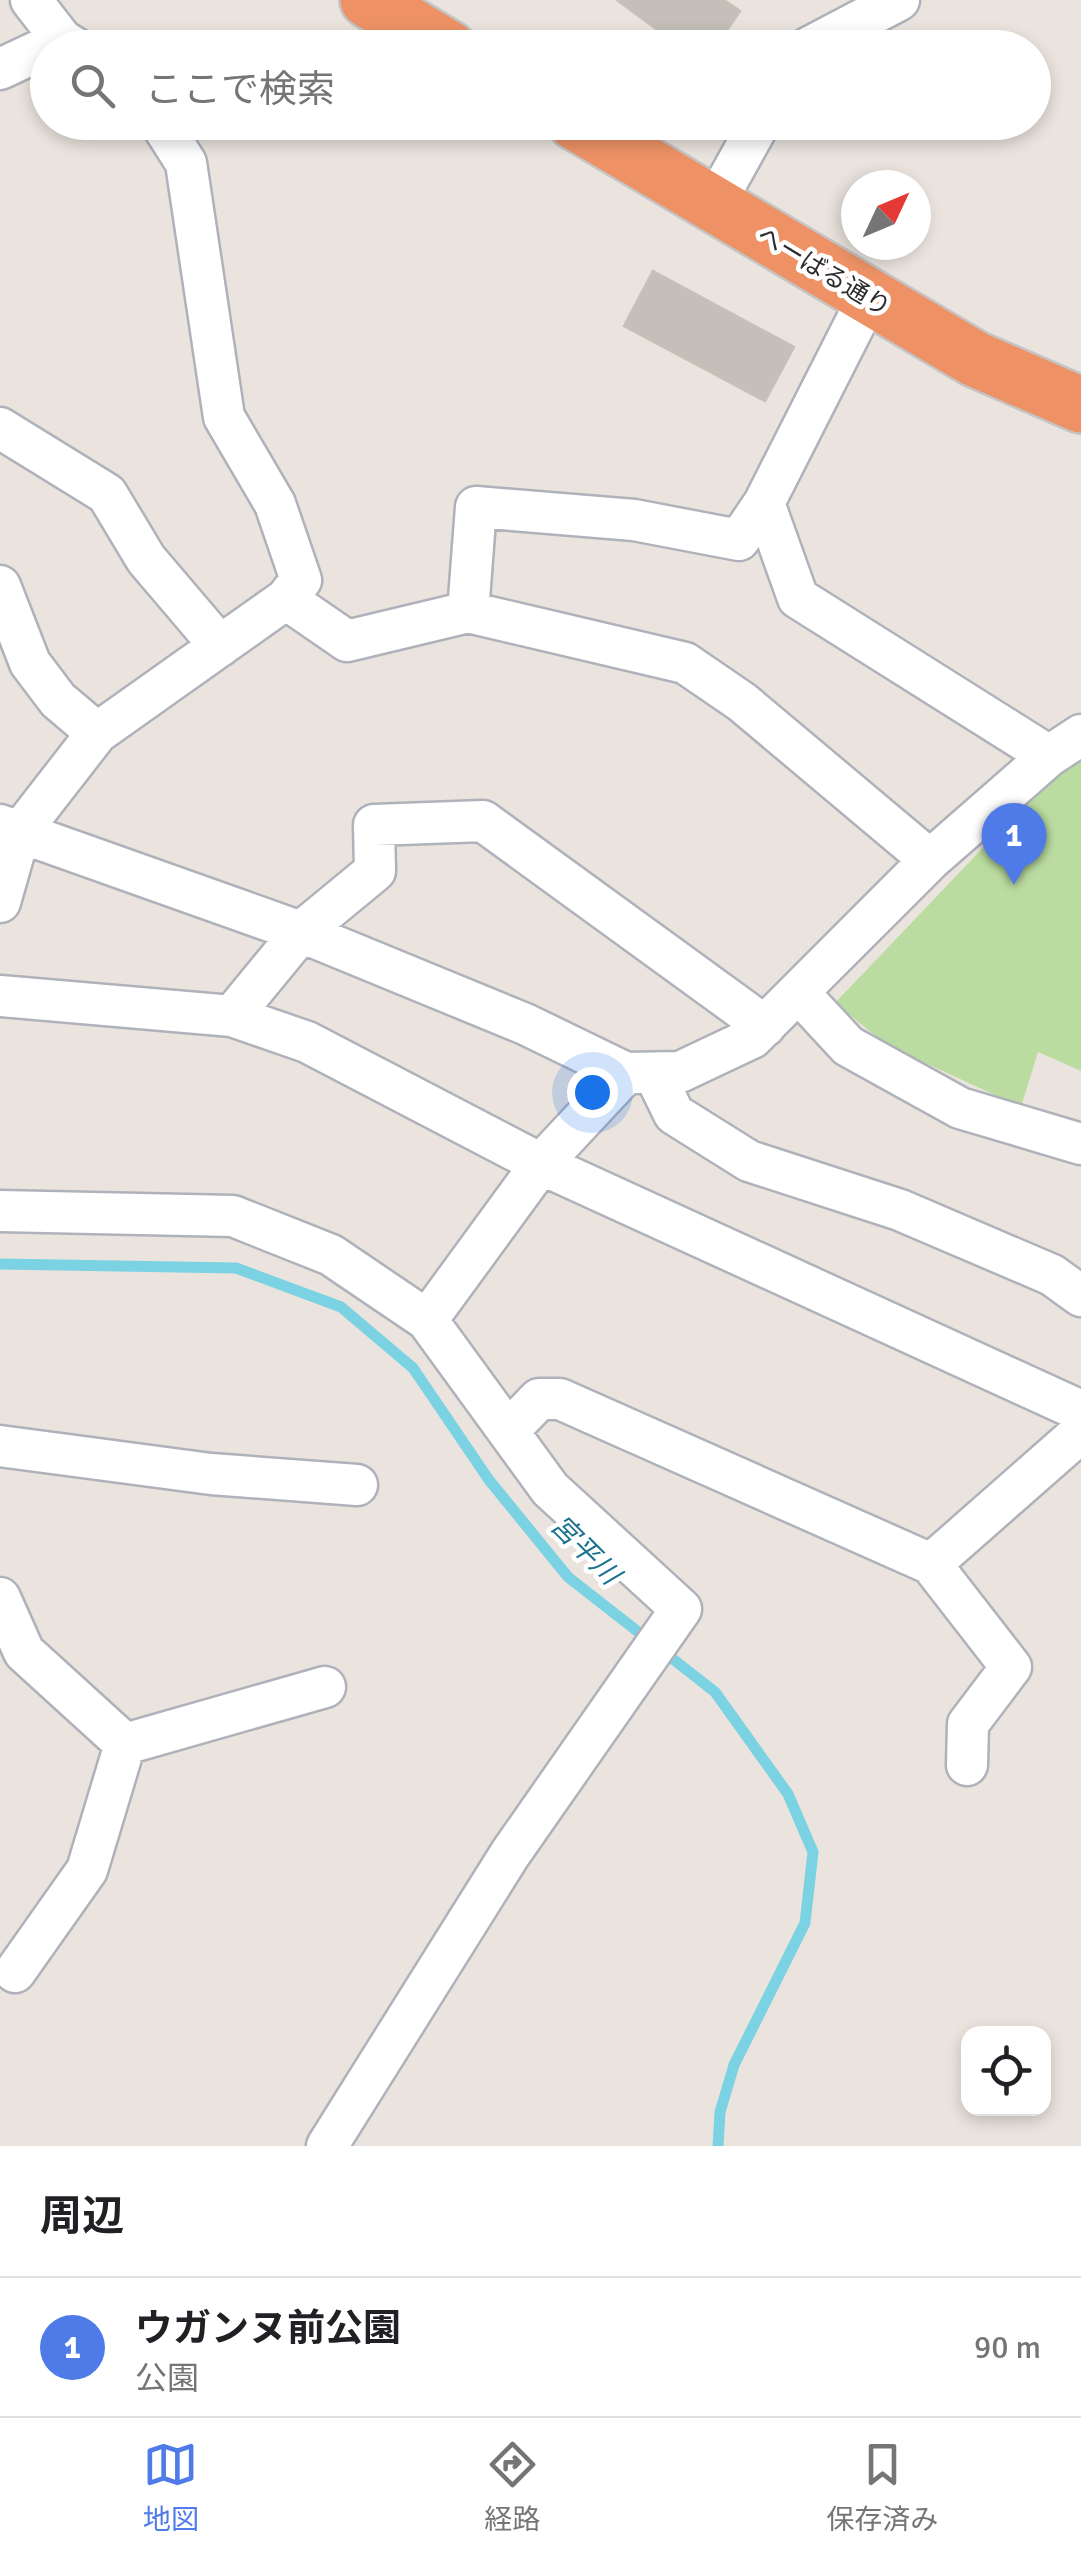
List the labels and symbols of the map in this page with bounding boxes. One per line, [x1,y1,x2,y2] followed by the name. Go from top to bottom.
[841,170,931,260] north arrow
[752,219,896,323] street label: へーばる通り
[982,802,1046,885] pin: 1
[567,1067,618,1118] your location
[543,1508,629,1594] water label: 宮平川

